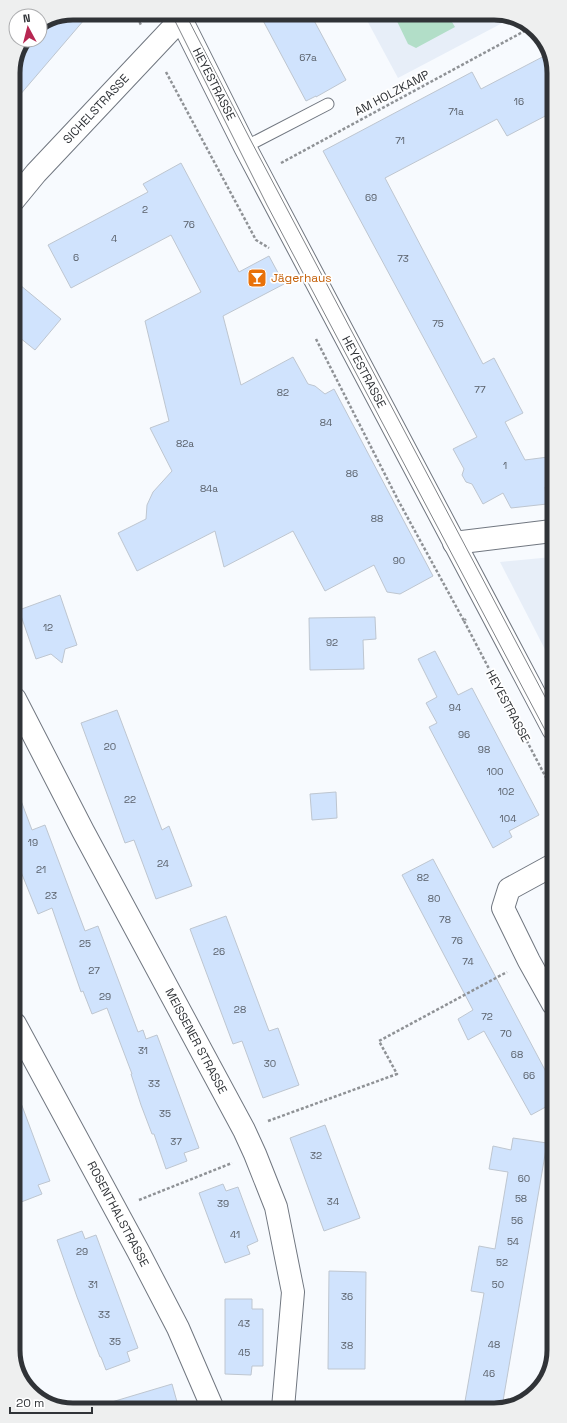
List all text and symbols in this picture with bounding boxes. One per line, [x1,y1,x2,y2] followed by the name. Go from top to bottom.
[8,8,48,48] north arrow
[22,11,31,25] text: N
[189,45,239,123] street label: HEYESTRASSE
[299,51,317,64] house number: 67a
[352,66,432,120] street label: AM HOLZKAMP
[60,71,133,147] street label: SICHELSTRASSE
[514,95,524,108] house number: 16
[448,105,464,118] house number: 71a
[395,134,405,147] house number: 71
[365,191,377,204] house number: 69
[142,203,148,216] house number: 2
[183,218,195,231] house number: 76
[111,232,117,245] house number: 4
[73,251,79,264] house number: 6
[397,252,409,265] house number: 73
[246,267,268,289] bar icon: Jägerhaus
[271,270,332,286] place label: Jägerhaus
[432,317,444,330] house number: 75
[338,333,390,411] street label: HEYESTRASSE
[474,383,486,396] house number: 77
[277,386,289,399] house number: 82
[320,416,332,429] house number: 84
[176,437,194,450] house number: 82a
[503,459,507,472] house number: 1
[346,467,358,480] house number: 86
[200,482,218,495] house number: 84a
[371,512,383,525] house number: 88
[393,554,405,567] house number: 90
[43,621,53,634] house number: 12
[326,636,338,649] house number: 92
[482,667,534,745] street label: HEYESTRASSE
[449,701,461,714] house number: 94
[458,728,470,741] house number: 96
[104,740,116,753] house number: 20
[478,743,490,756] house number: 98
[487,765,504,778] house number: 100
[498,785,514,798] house number: 102
[124,793,136,806] house number: 22
[500,812,516,825] house number: 104
[28,836,38,849] house number: 19
[157,857,169,870] house number: 24
[36,863,46,876] house number: 21
[417,871,429,884] house number: 82
[45,889,57,902] house number: 23
[428,892,440,905] house number: 80
[439,913,451,926] house number: 78
[451,934,463,947] house number: 76
[79,937,91,950] house number: 25
[213,945,225,958] house number: 26
[462,955,474,968] house number: 74
[88,964,100,977] house number: 27
[161,985,231,1097] street label: MEISSENER STRASSE
[99,990,111,1003] house number: 29
[234,1003,246,1016] house number: 28
[481,1010,493,1023] house number: 72
[500,1027,512,1040] house number: 70
[138,1044,148,1057] house number: 31
[511,1048,523,1061] house number: 68
[264,1057,276,1070] house number: 30
[523,1069,535,1082] house number: 66
[148,1077,160,1090] house number: 33
[159,1107,171,1120] house number: 35
[170,1135,182,1148] house number: 37
[310,1149,322,1162] house number: 32
[83,1158,153,1270] street label: ROSENTHALSTRASSE
[518,1172,530,1185] house number: 60
[515,1192,527,1205] house number: 58
[327,1195,339,1208] house number: 34
[217,1197,229,1210] house number: 39
[511,1214,523,1227] house number: 56
[230,1228,240,1241] house number: 41
[507,1235,519,1248] house number: 54
[76,1245,88,1258] house number: 29
[496,1256,508,1269] house number: 52
[88,1278,98,1291] house number: 31
[492,1278,504,1291] house number: 50
[341,1290,353,1303] house number: 36
[98,1308,110,1321] house number: 33
[238,1317,250,1330] house number: 43
[109,1335,121,1348] house number: 35
[488,1338,500,1351] house number: 48
[341,1339,353,1352] house number: 38
[238,1346,250,1359] house number: 45
[483,1367,495,1380] house number: 46
[10,1389,92,1415] scale bar
[16,1395,44,1411] text: 20 m

